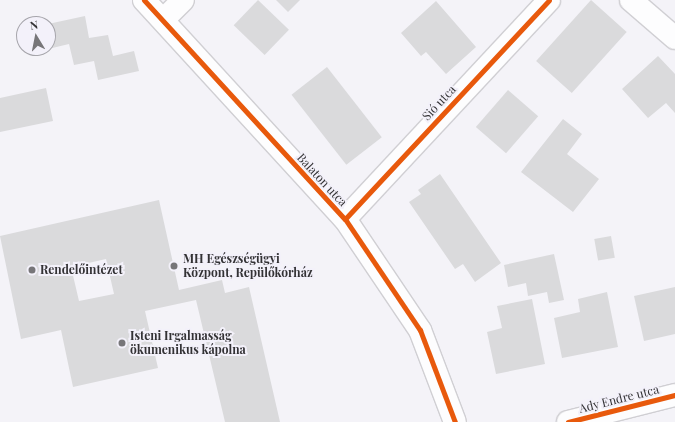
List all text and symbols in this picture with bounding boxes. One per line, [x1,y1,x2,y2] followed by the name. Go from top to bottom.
[16,16,56,56] north arrow
[29,17,39,33] text: N
[419,83,459,123] street label: Sió utca
[294,151,350,209] street label: Balaton utca
[183,252,313,280] place label: MH Egészségügyi Központ, Repülőkórház
[168,260,180,272] marker: MH Egészségügyi Központ, Repülőkórház
[40,263,123,277] place label: Rendelőintézet
[27,265,37,275] marker: Rendelőintézet
[130,329,246,357] place label: Isteni Irgalmasság ökumenikus kápolna
[117,338,127,348] marker: Isteni Irgalmasság ökumenikus kápolna
[577,382,661,416] street label: Ady Endre utca

